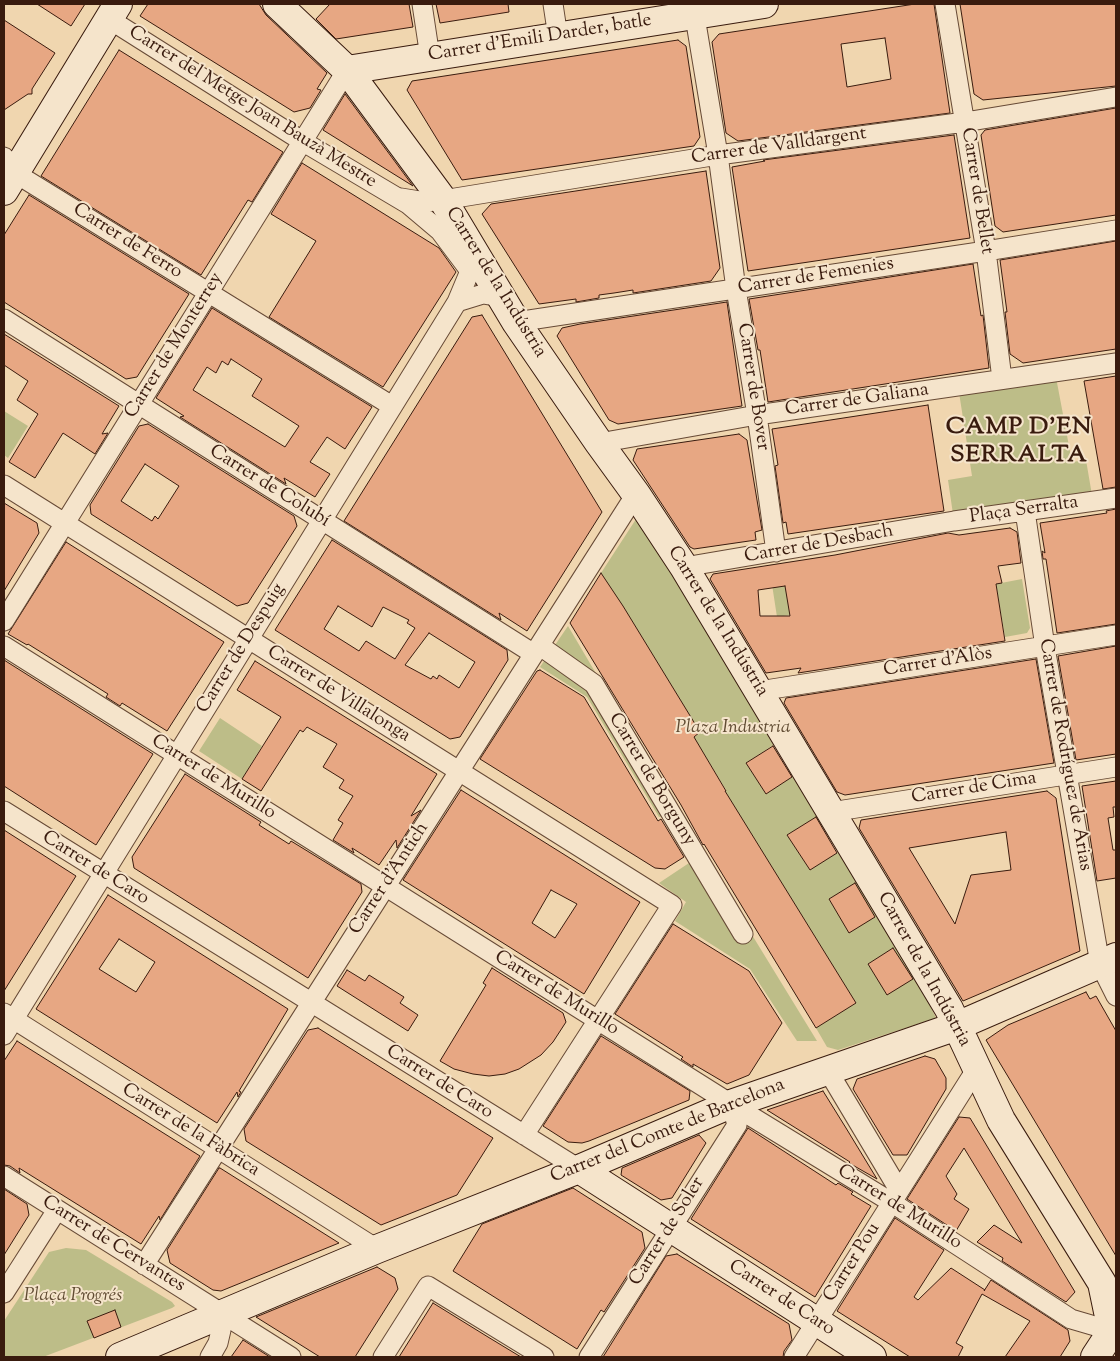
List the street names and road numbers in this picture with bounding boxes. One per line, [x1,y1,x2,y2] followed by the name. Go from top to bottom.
[427,10,653,68] street label: Carrer d'Emili Darder, batle
[124,22,380,194] street label: Carrer del Metge Joan Bauzà Mestre
[690,123,868,171] street label: Carrer de Valldargent
[955,126,997,256] street label: Carrer de Bellet
[68,199,186,285] street label: Carrer de Ferro
[439,203,551,363] street label: Carrer de la Indústria
[736,253,896,301] street label: Carrer de Femenies
[121,269,229,423] street label: Carrer de Monterrey
[731,322,773,452] street label: Carrer de Bover
[784,380,930,422] street label: Carrer de Galiana
[204,441,334,533] street label: Carrer de Colubí
[968,492,1080,530] street label: Plaça Serralta
[743,521,895,569] street label: Carrer de Desbach
[661,542,773,702] street label: Carrer de la Indústria
[193,580,291,718] street label: Carrer de Despuig
[1032,637,1096,873] street label: Carrer de Rodríguez de Arias
[262,642,414,748] street label: Carrer de Villalonga
[882,643,994,683] street label: Carrer d'Alòs
[602,709,700,851] street label: Carrer de Borguny
[146,731,280,825] street label: Carrer de Murillo
[910,768,1038,810] street label: Carrer de Cima
[345,819,435,939] street label: Carrer d'Antich
[37,827,153,911] street label: Carrer de Caro
[871,889,975,1051] street label: Carrer de la Indústria
[489,947,623,1041] street label: Carrer de Murillo
[381,1041,497,1125] street label: Carrer de Caro
[548,1075,788,1189] street label: Carrer del Comte de Barcelona
[117,1079,263,1183] street label: Carrer de la Fàbrica
[832,1161,966,1255] street label: Carrer de Murillo
[625,1173,711,1291] street label: Carrer de Soler
[37,1192,189,1298] street label: Carrer de Cervantes
[820,1219,886,1307] street label: Carrer Pou
[723,1256,839,1342] street label: Carrer de Caro

